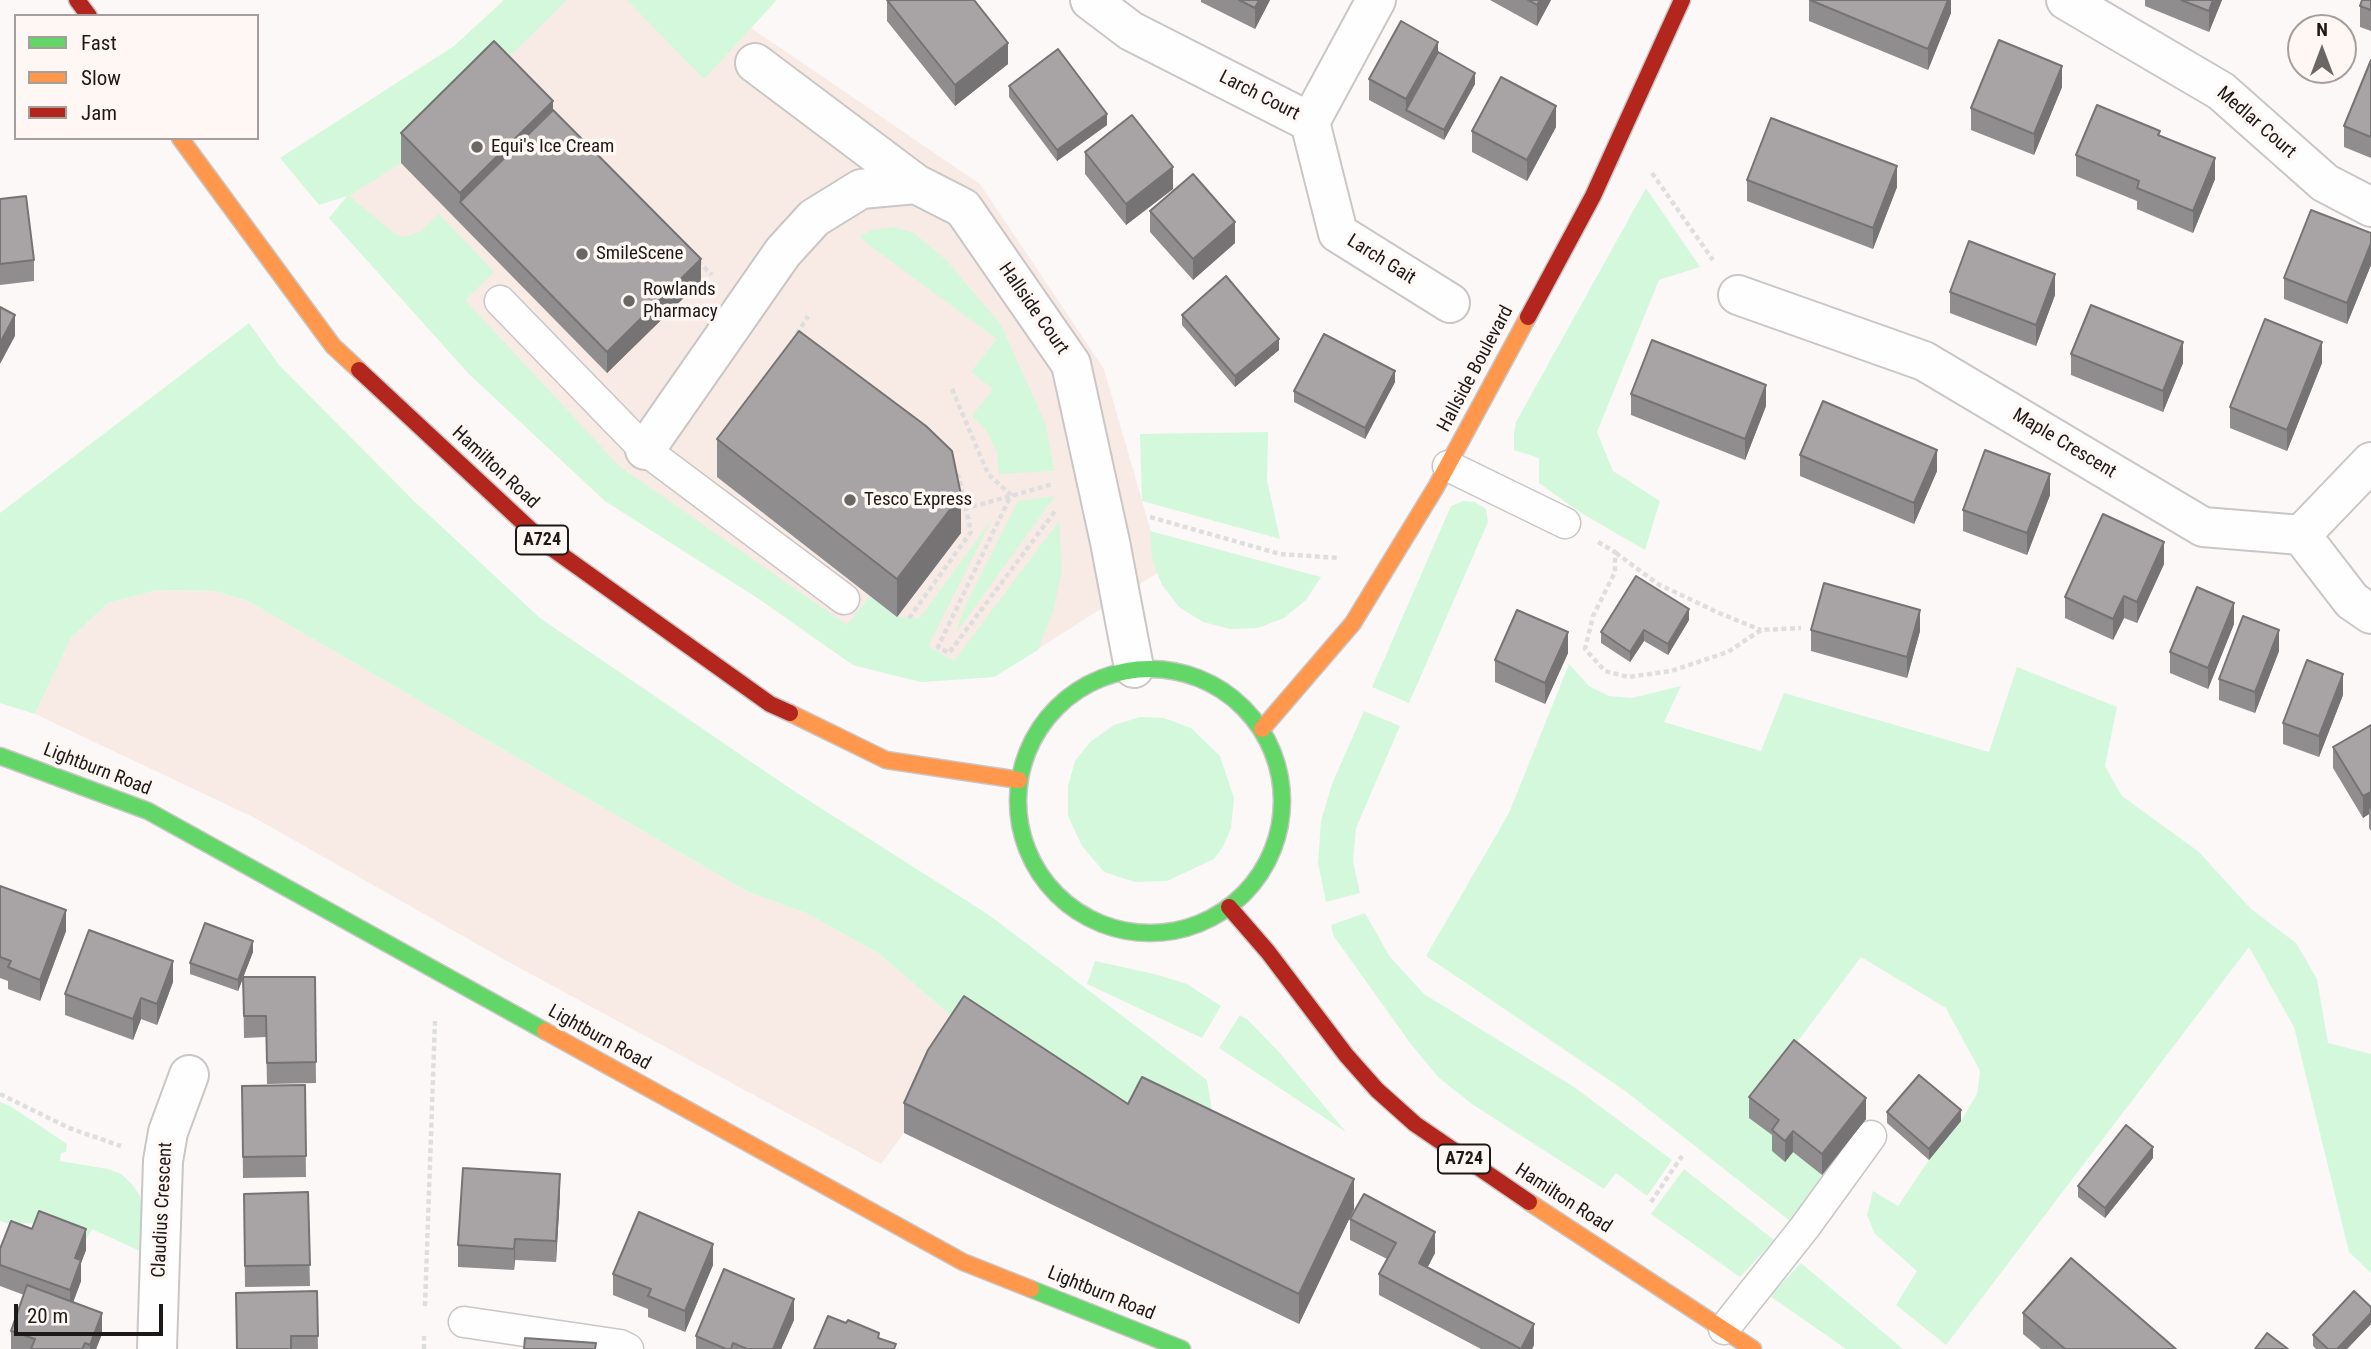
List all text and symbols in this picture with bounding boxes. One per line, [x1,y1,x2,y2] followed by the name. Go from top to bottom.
[14,14,259,140] legend
[2287,14,2357,84] north arrow
[2316,18,2328,41] text: N
[81,31,117,55] text: Fast
[81,66,121,90] text: Slow
[1215,66,1303,126] street label: Larch Court
[2212,82,2300,164] street label: Medlar Court
[81,101,117,125] text: Jam
[491,136,614,158] place label: Equi's Ice Cream
[469,139,485,155] marker: Equi's Ice Cream
[1343,230,1419,290] street label: Larch Gait
[596,243,683,265] place label: SmileScene
[574,246,590,262] marker: SmileScene
[993,259,1073,359] street label: Hallside Court
[643,279,718,323] place label: Rowlands Pharmacy
[621,293,637,309] marker: Rowlands Pharmacy
[1433,302,1519,436] street label: Hallside Boulevard
[2008,404,2120,484] street label: Maple Crescent
[447,422,543,514] street label: Hamilton Road
[864,489,972,511] place label: Tesco Express
[842,492,858,508] marker: Tesco Express
[516,526,568,554] road number: A724
[40,739,154,801] street label: Lightburn Road
[544,1000,654,1076] street label: Lightburn Road
[148,1142,178,1278] street label: Claudius Crescent
[1438,1144,1490,1174] road number: A724
[1510,1159,1616,1239] street label: Hamilton Road
[1044,1262,1158,1326] street label: Lightburn Road
[18,1290,166,1334] scale bar
[27,1304,68,1328] text: 20 m

